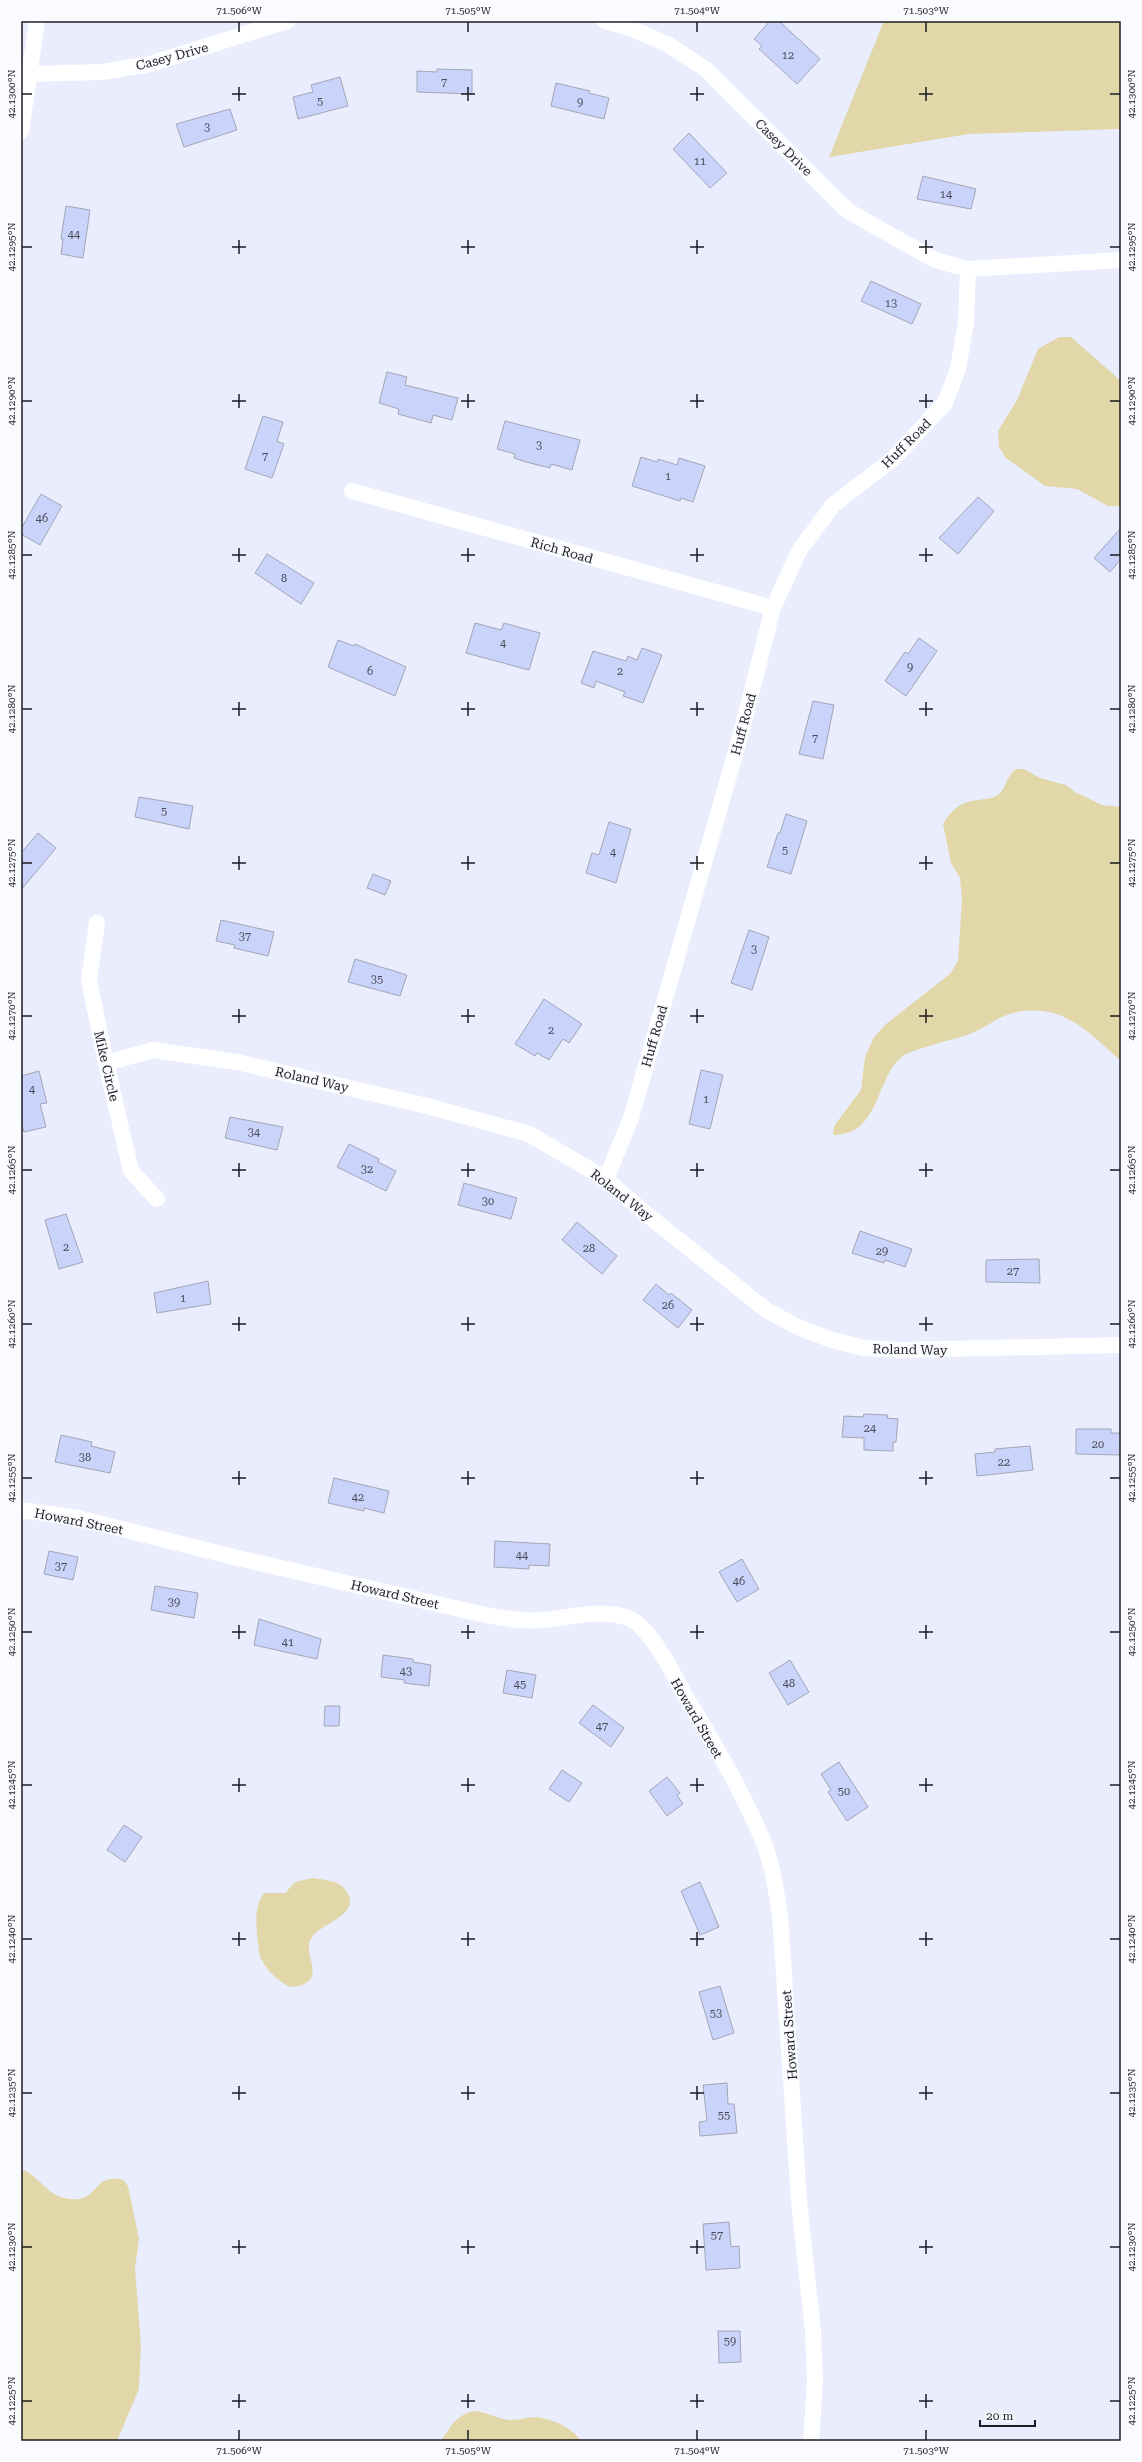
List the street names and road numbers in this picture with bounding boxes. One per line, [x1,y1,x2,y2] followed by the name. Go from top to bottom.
[134,40,210,73] street label: Casey Drive
[752,116,815,179] street label: Casey Drive
[879,415,935,471] street label: Huff Road
[529,534,595,567] street label: Rich Road
[728,691,759,757] street label: Huff Road
[639,1003,671,1069] street label: Huff Road
[91,1029,122,1103] street label: Mike Circle
[274,1064,350,1095] street label: Roland Way
[588,1166,656,1225] street label: Roland Way
[872,1341,948,1358] street label: Roland Way
[33,1506,125,1537] street label: Howard Street
[349,1577,441,1612] street label: Howard Street
[668,1675,726,1761] street label: Howard Street
[779,1989,800,2080] street label: Howard Street

